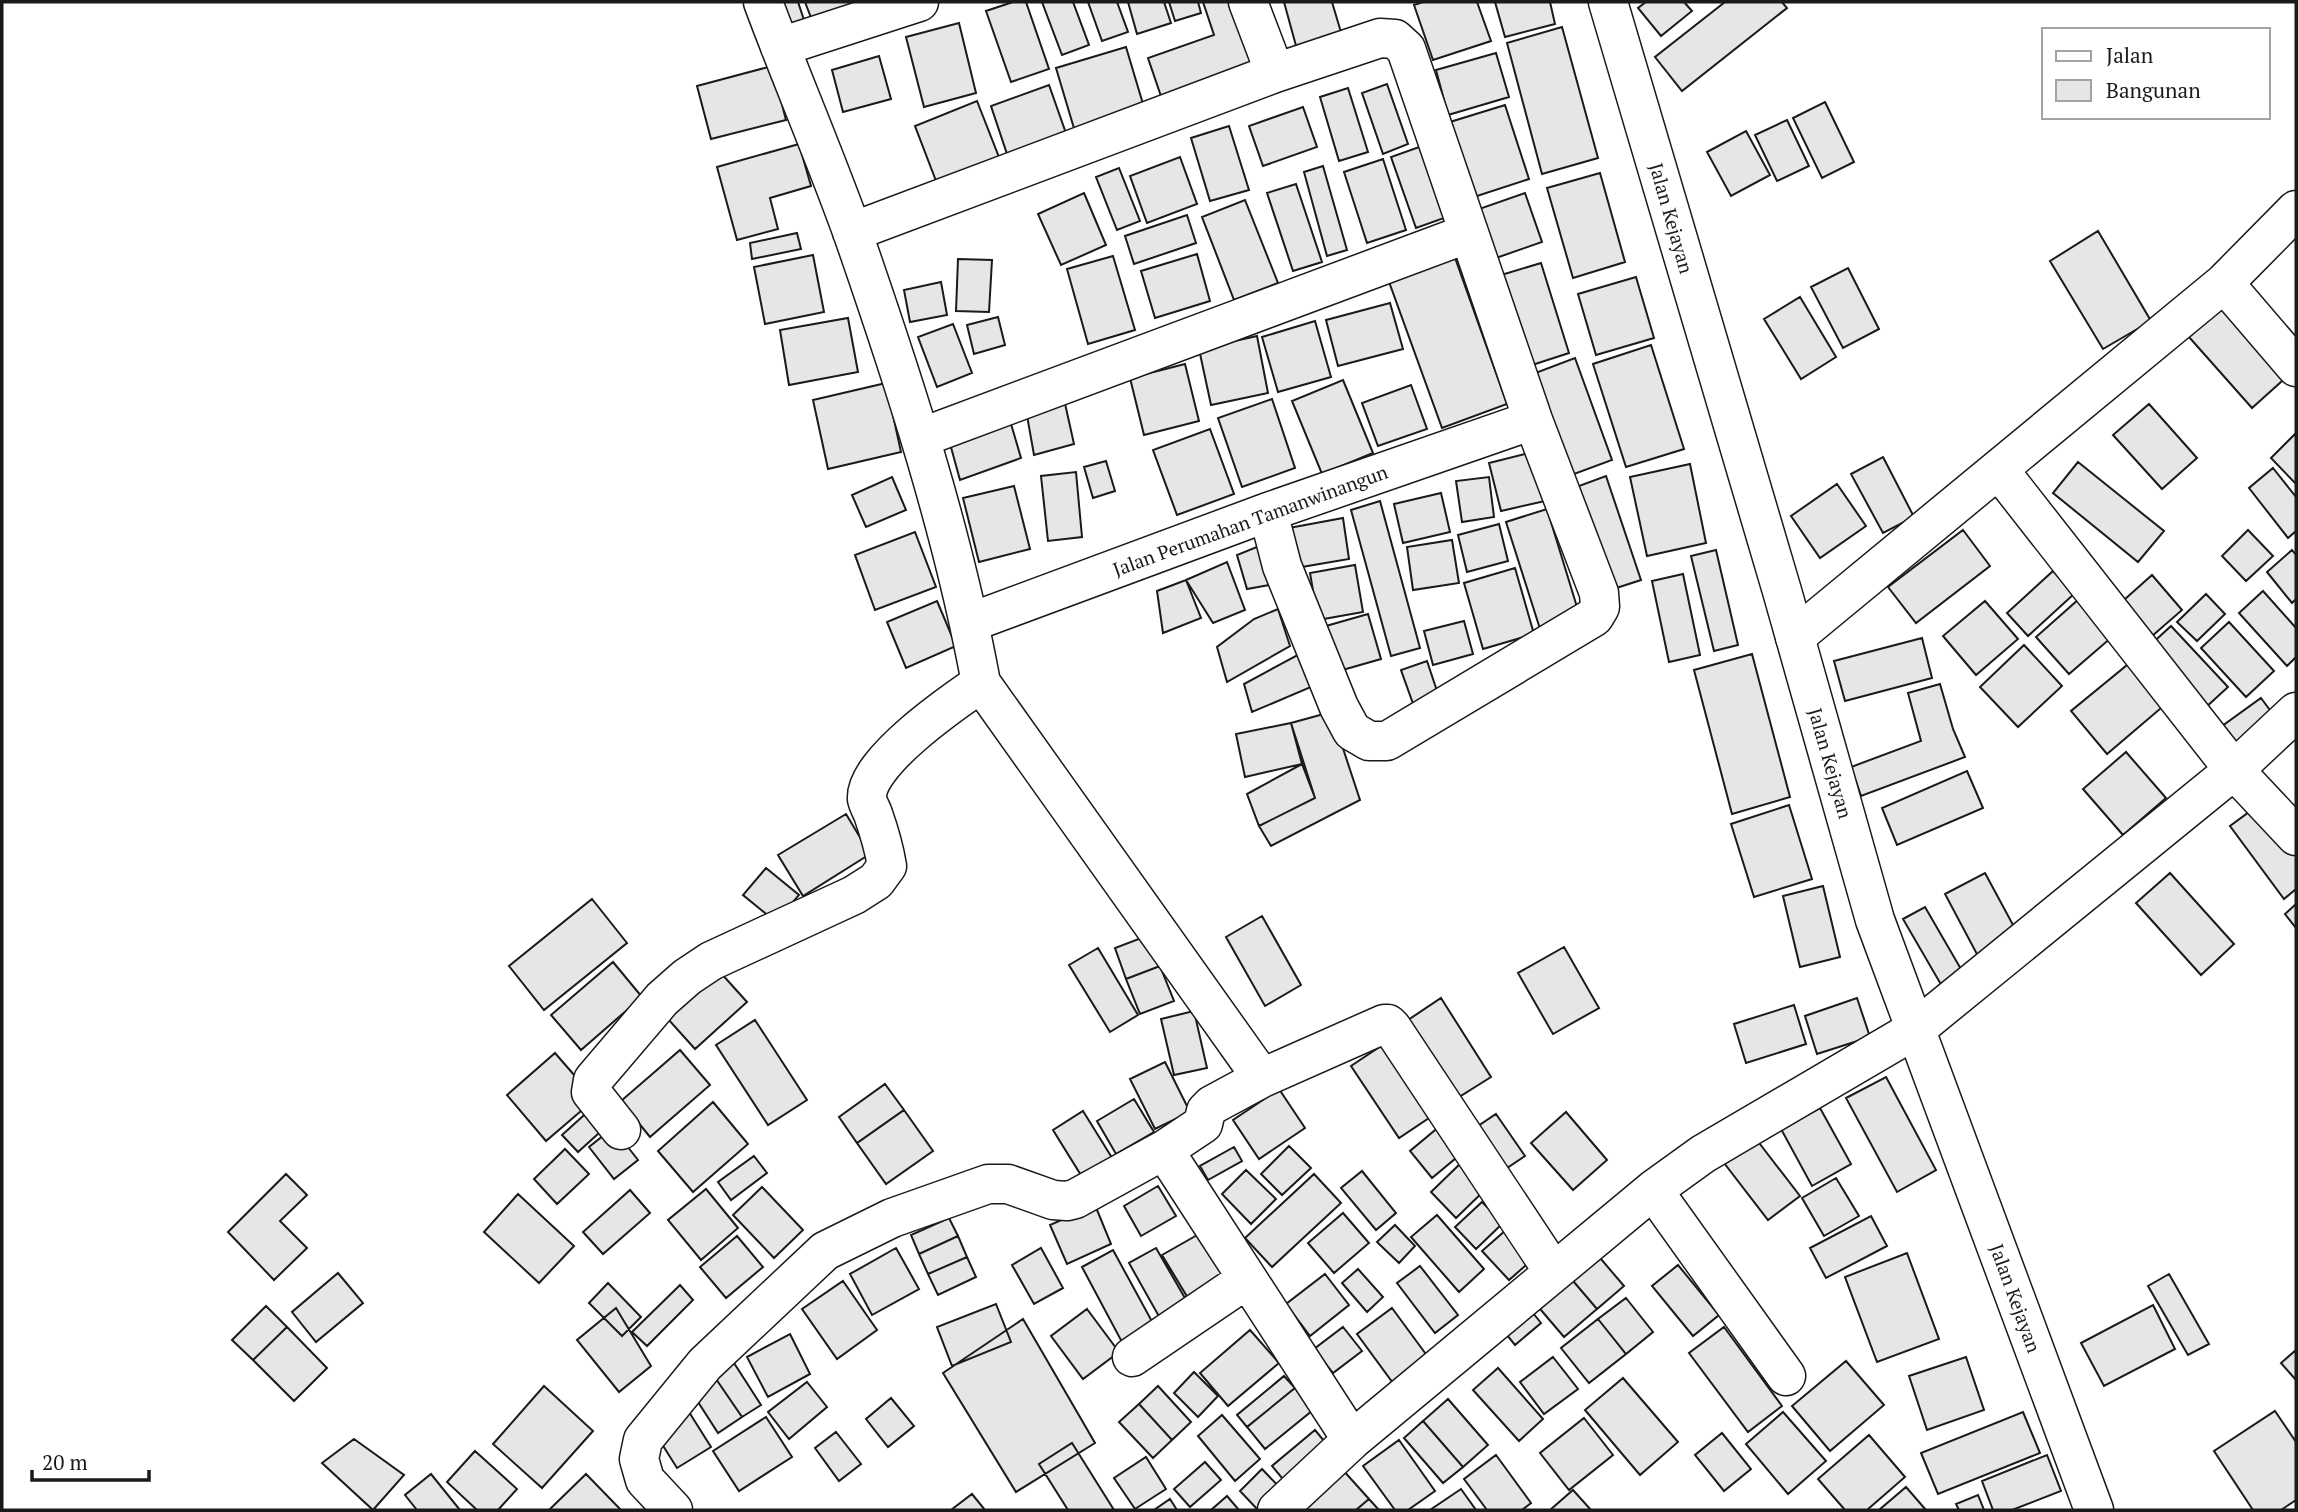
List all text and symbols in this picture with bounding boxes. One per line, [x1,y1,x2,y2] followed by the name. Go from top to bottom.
[2042,28,2270,119] legend
[2106,41,2154,69] text: Jalan
[2106,76,2201,104] text: Bangunan
[1644,160,1700,276] street label: Jalan Kejayan
[1109,459,1391,581] street label: Jalan Perumahan Tamanwinangun
[1803,705,1859,821] street label: Jalan Kejayan
[1985,1240,2047,1356] street label: Jalan Kejayan
[32,1438,149,1482] scale bar
[42,1448,88,1476] text: 20 m

